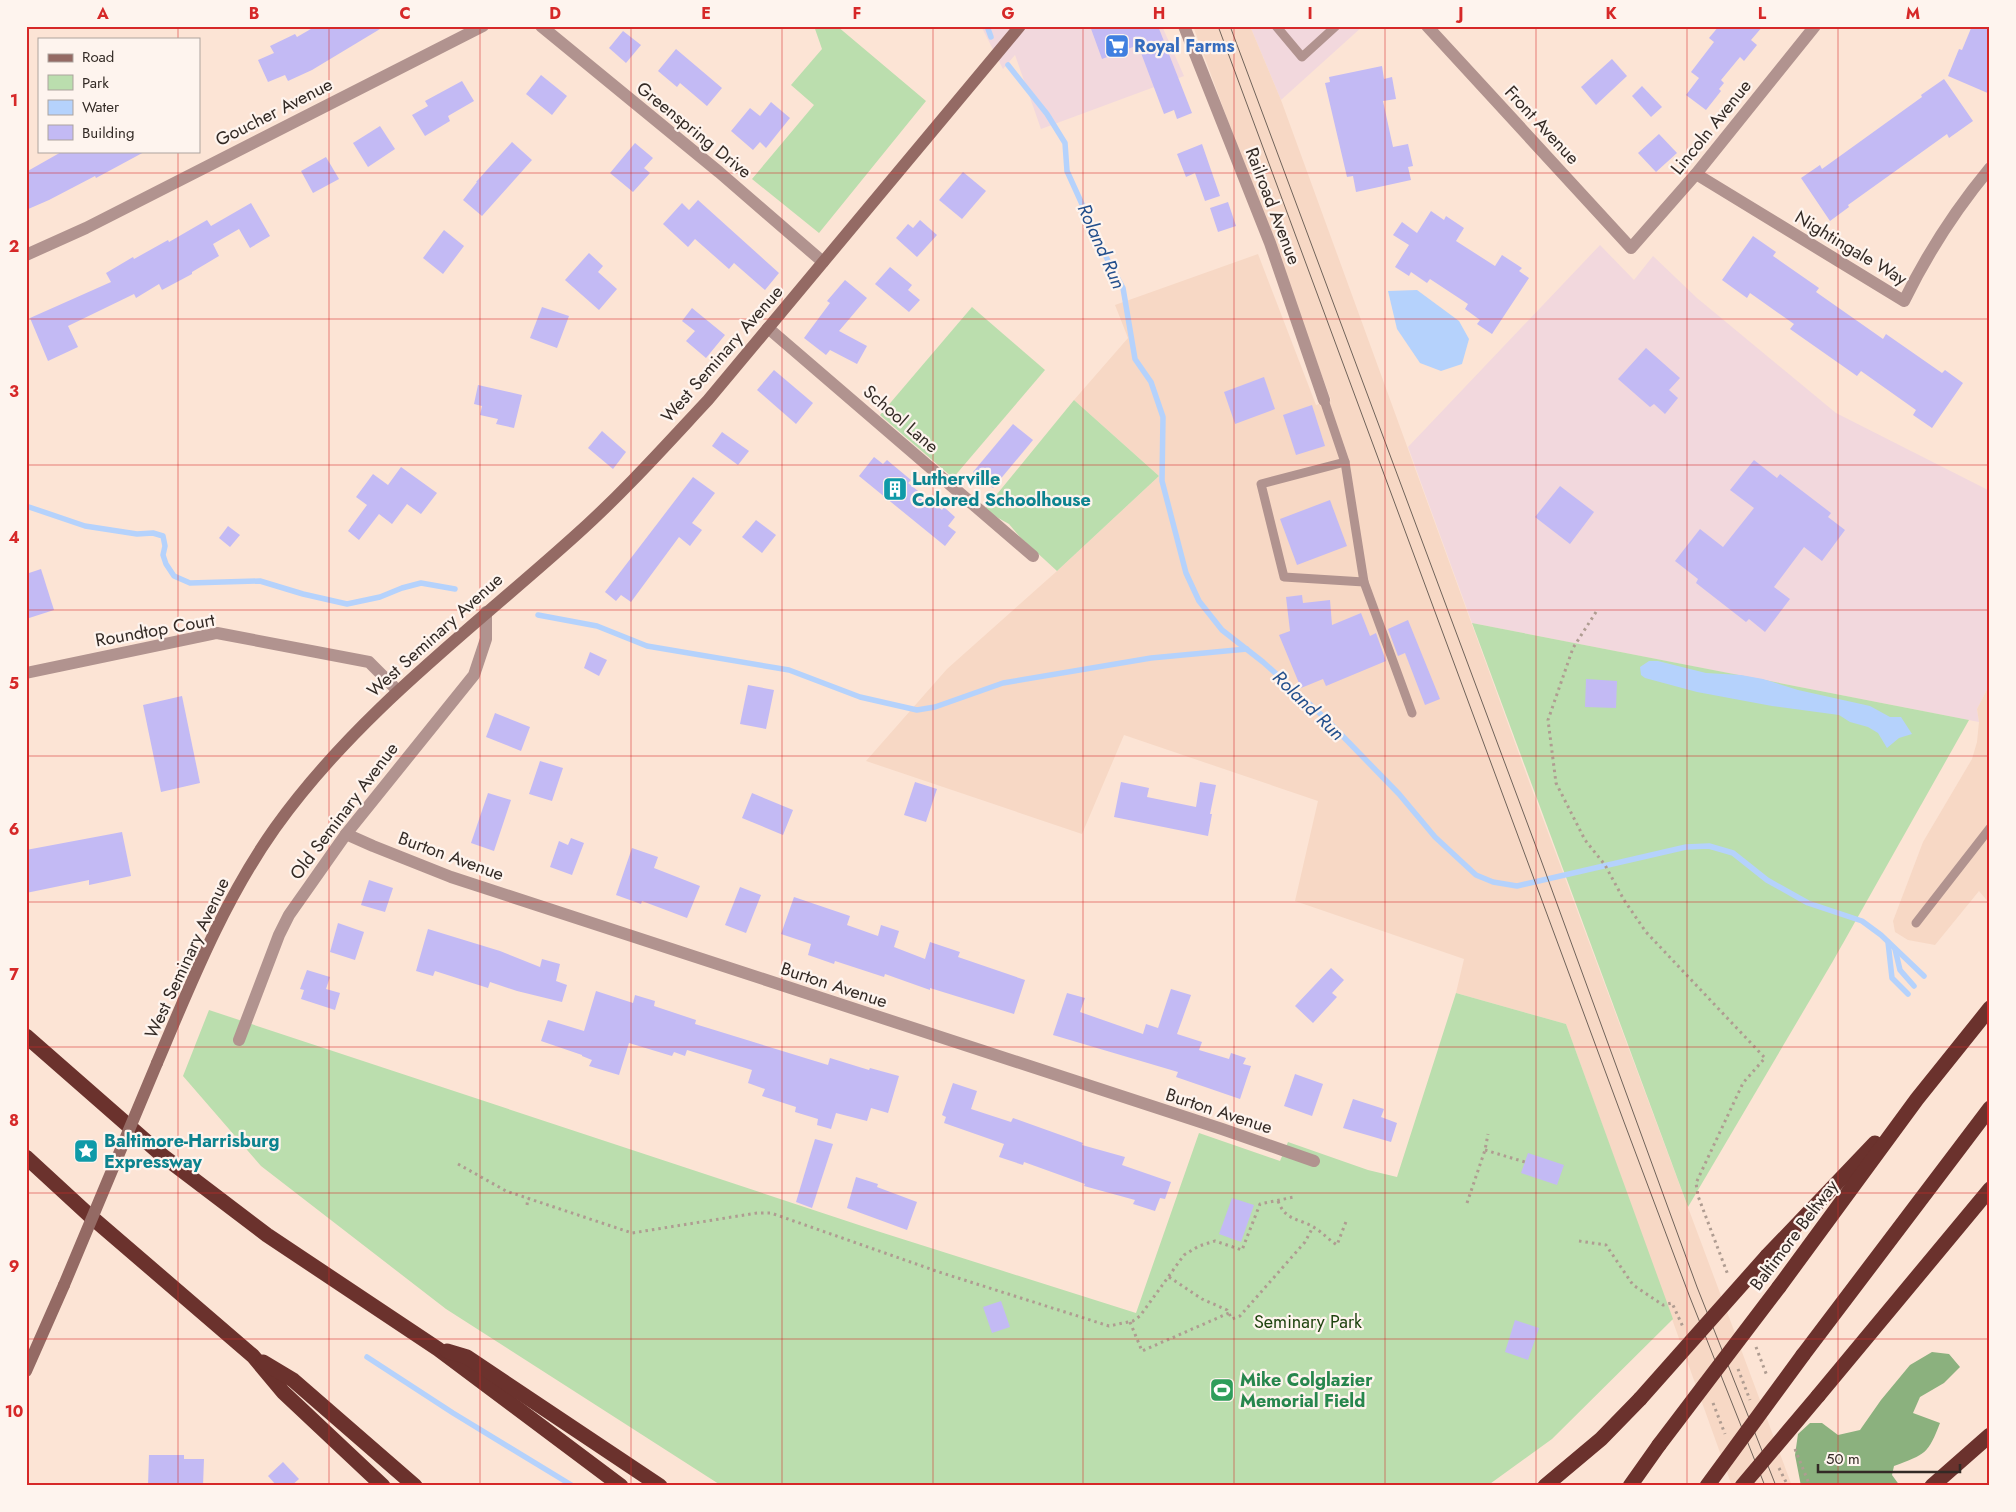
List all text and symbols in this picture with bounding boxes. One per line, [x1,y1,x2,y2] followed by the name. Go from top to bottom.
[96,2,109,25] text: A
[249,2,259,25] text: B
[399,2,411,25] text: C
[549,2,561,25] text: D
[701,2,711,25] text: E
[853,2,861,25] text: F
[1001,2,1015,25] text: G
[1153,2,1165,25] text: H
[1307,2,1313,25] text: I
[1455,2,1464,25] text: J
[1605,2,1617,25] text: K
[1758,2,1767,25] text: L
[1906,2,1920,25] text: M
[1104,33,1130,59] supermarket icon: Royal Farms
[1134,33,1235,59] place label: Royal Farms
[38,38,200,152] legend
[82,46,114,68] text: Road
[211,71,337,153] street label: Goucher Avenue
[82,72,109,94] text: Park
[1664,74,1758,180] street label: Lincoln Avenue
[631,75,757,185] street label: Greenspring Drive
[1499,80,1585,170] street label: Front Avenue
[10,89,18,112] text: 1
[82,96,120,118] text: Water
[82,122,134,144] text: Building
[1239,144,1307,268] street label: Railroad Avenue
[1071,199,1132,293] water label: Roland Run
[1790,204,1912,292] street label: Nightingale Way
[9,235,19,258] text: 2
[655,280,789,428] street label: West Seminary Avenue
[858,379,944,459] street label: School Lane
[9,380,19,403] text: 3
[912,466,1091,513] place label: Lutherville Colored Schoolhouse
[882,476,908,502] building icon: Lutherville Colored Schoolhouse
[8,526,20,549] text: 4
[361,567,509,703] street label: West Seminary Avenue
[93,607,217,653] street label: Roundtop Court
[1267,664,1351,747] water label: Roland Run
[9,672,19,695] text: 5
[284,737,404,885] street label: Old Seminary Avenue
[9,818,19,841] text: 6
[395,825,507,887] street label: Burton Avenue
[138,873,236,1043] street label: West Seminary Avenue
[777,956,891,1014] street label: Burton Avenue
[9,963,19,986] text: 7
[1162,1082,1276,1140] street label: Burton Avenue
[9,1109,19,1132] text: 8
[104,1128,279,1175] place label: Baltimore-Harrisburg Expressway
[73,1138,99,1164] place icon: Baltimore-Harrisburg Expressway
[1744,1174,1844,1296] street label: Baltimore Beltway
[9,1255,19,1278] text: 9
[1254,1309,1362,1335] park label: Seminary Park
[1240,1367,1373,1414] place label: Mike Colglazier Memorial Field
[1209,1377,1235,1403] sports icon: Mike Colglazier Memorial Field
[5,1400,23,1423] text: 10
[1818,1442,1961,1474] scale bar
[1826,1448,1860,1470] text: 50 m

